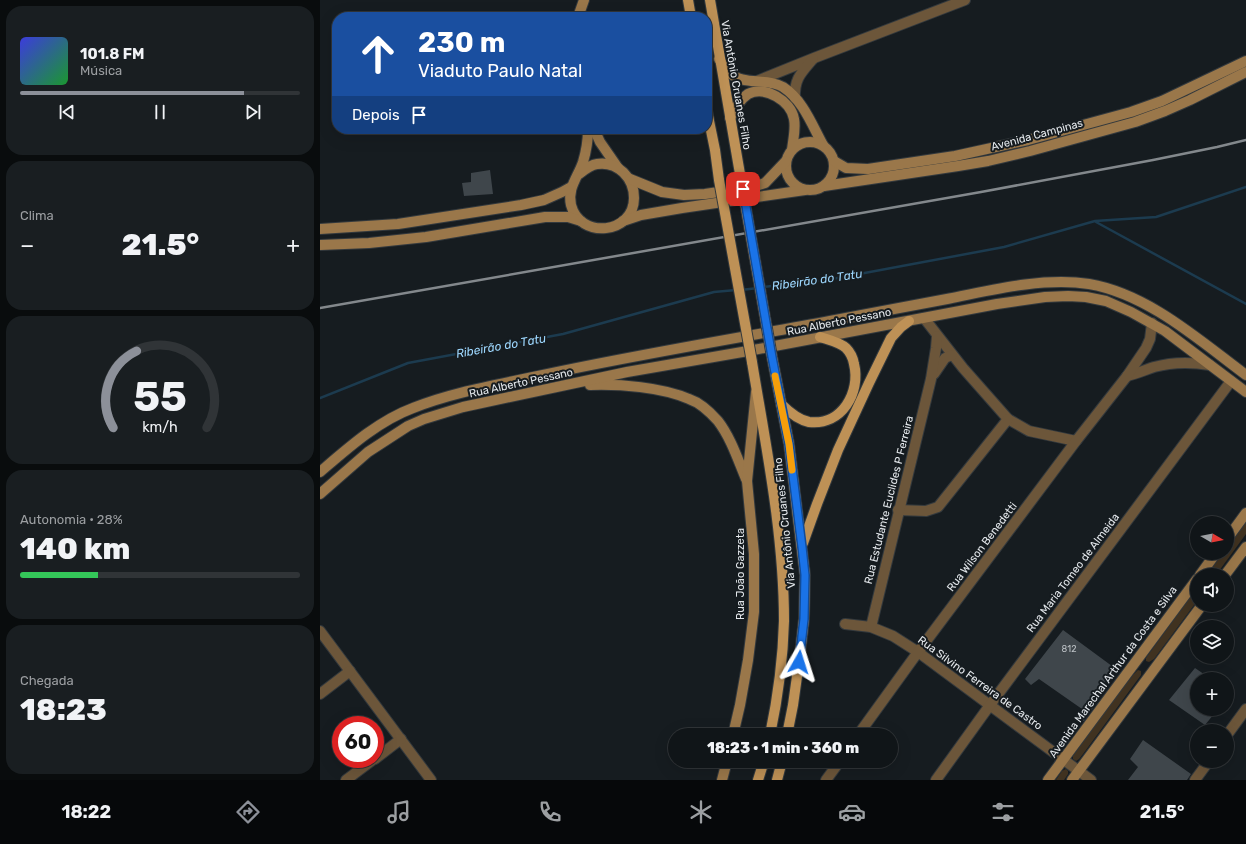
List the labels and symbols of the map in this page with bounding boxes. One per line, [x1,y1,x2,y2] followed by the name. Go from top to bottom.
[718,19,754,151] street label: Via Antônio Cruanes Filho
[990,116,1085,154] street label: Avenida Campinas
[726,172,760,206] pin
[771,267,863,293] water label: Ribeirão do Tatu
[786,306,892,338] street label: Rua Alberto Pessano
[455,331,547,361] water label: Ribeirão do Tatu
[468,366,574,400] street label: Rua Alberto Pessano
[862,414,916,586] street label: Rua Estudante Euclides P Ferreira
[772,457,798,589] street label: Via Antônio Cruanes Filho
[944,500,1020,594] street label: Rua Wilson Benedetti
[1024,511,1122,635] street label: Rua Maria Tomeo de Almeida
[1190,516,1234,560] north arrow
[734,528,747,620] street label: Rua João Gazzeta
[1046,584,1180,760] street label: Avenida Marechal Arthur da Costa e Silva
[915,633,1045,733] street label: Rua Silvino Ferreira de Castro
[778,641,820,683] position arrow
[1062,644,1076,654] house number: 812
[332,716,384,768] speed limit sign: 60

